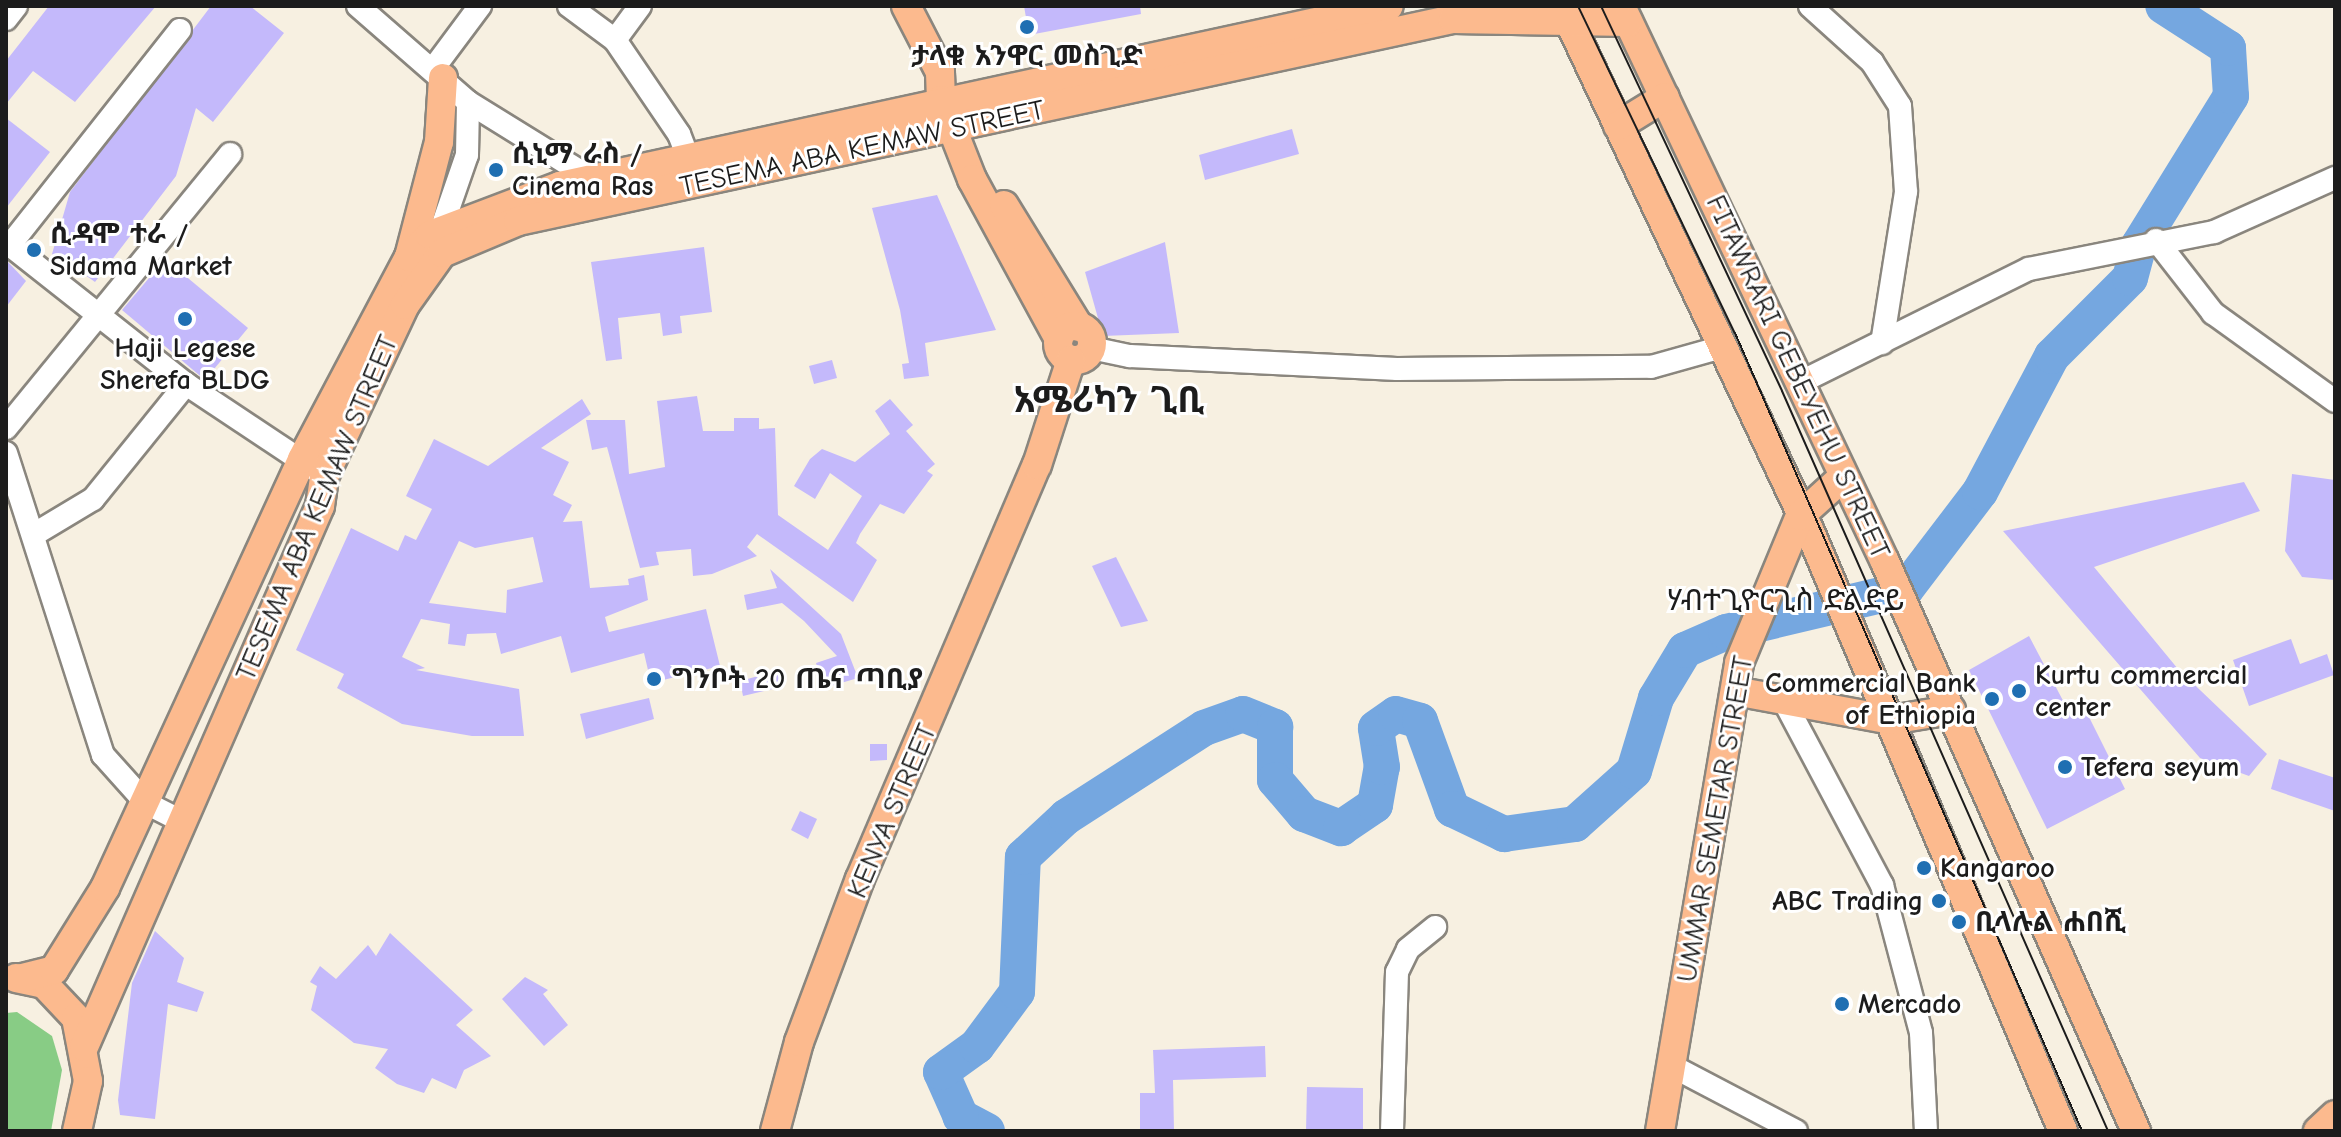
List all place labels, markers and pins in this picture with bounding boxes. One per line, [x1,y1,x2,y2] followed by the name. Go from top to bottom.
[1018,18,1036,36] marker: ታላቁ አንዋር መስጊድ
[911,39,1143,73] place label: ታላቁ አንዋር መስጊድ
[512,137,654,203] place label: ሲኒማ ራስ / Cinema Ras
[487,161,505,179] marker: ሲኒማ ራስ / Cinema Ras
[50,217,232,283] place label: ሲዳሞ ተራ / Sidama Market
[25,241,43,259] marker: ሲዳሞ ተራ / Sidama Market
[176,310,194,328] marker: Haji Legese Sherefa BLDG
[100,331,270,397] place label: Haji Legese Sherefa BLDG
[2035,658,2247,724] place label: Kurtu commercial center
[672,662,923,696] place label: ግንቦት 20 ጤና ጣቢያ
[1765,666,1976,732] place label: Commercial Bank of Ethiopia
[643,668,665,690] marker: ግንቦት 20 ጤና ጣቢያ
[2010,682,2028,700] marker: Kurtu commercial center
[1983,690,2001,708] marker: Commercial Bank of Ethiopia
[2081,750,2239,784] place label: Tefera seyum
[2056,758,2074,776] marker: Tefera seyum
[1940,851,2055,885] place label: Kangaroo
[1915,859,1933,877] marker: Kangaroo
[1772,884,1923,918] place label: ABC Trading
[1930,892,1948,910] marker: ABC Trading
[1975,905,2126,939] place label: ቢላሉል ሐበሺ
[1950,913,1968,931] marker: ቢላሉል ሐበሺ
[1858,987,1961,1021] place label: Mercado
[1833,995,1851,1013] marker: Mercado

